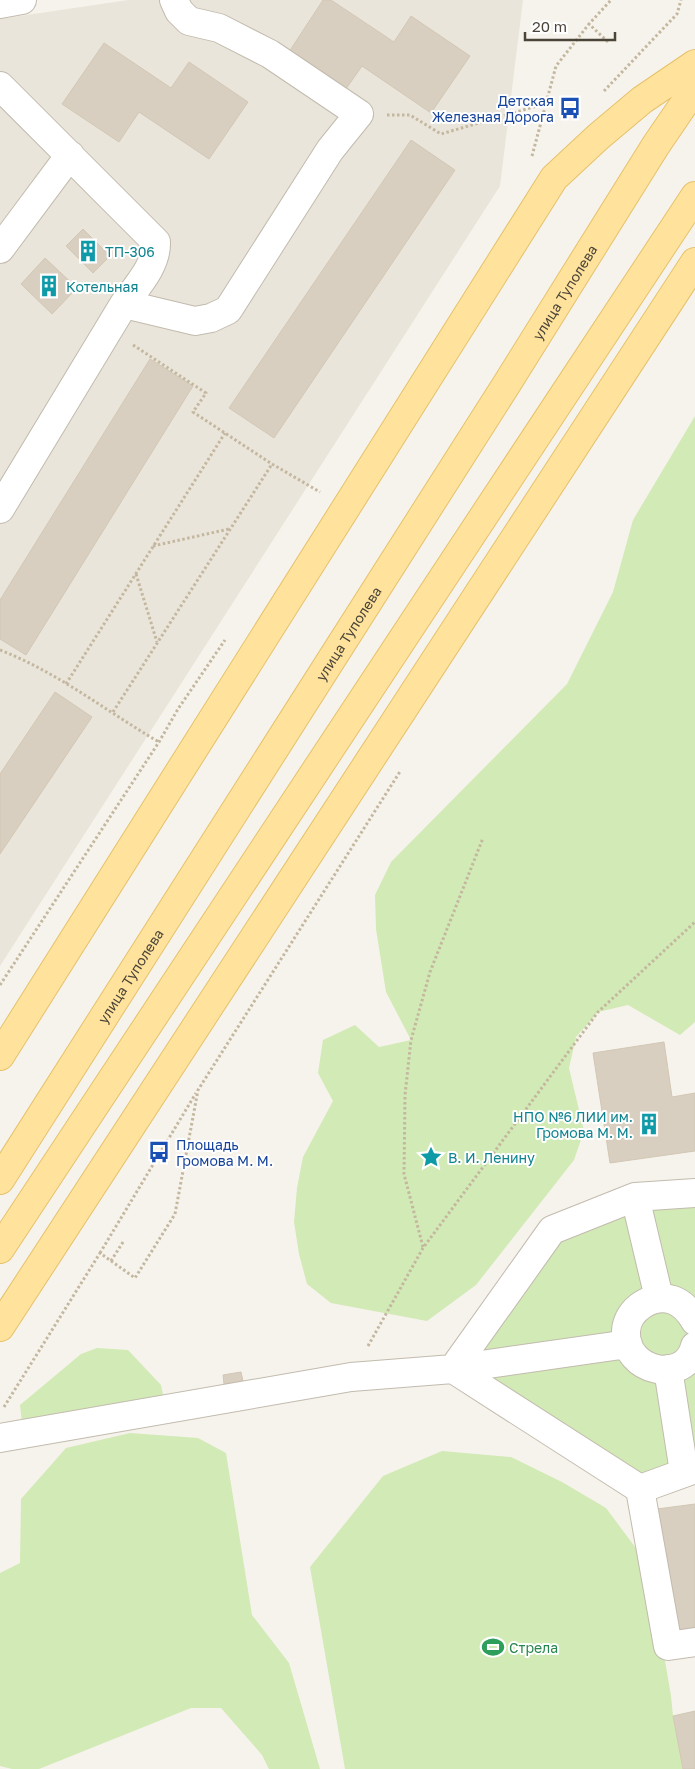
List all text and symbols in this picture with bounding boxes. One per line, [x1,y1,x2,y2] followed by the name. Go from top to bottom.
[525,10,615,42] scale bar
[532,17,567,35] text: 20 m
[432,92,554,125] place label: Детская Железная Дорога
[557,95,583,121] bus stop icon: Детская Железная Дорога
[75,238,101,264] building icon: ТП-306
[528,241,600,343] street label: улица Туполева
[105,243,155,260] place label: ТП-306
[36,273,62,299] building icon: Котельная
[66,278,138,295] place label: Котельная
[312,583,384,684] street label: улица Туполева
[94,925,166,1026] street label: улица Туполева
[513,1108,633,1141] place label: НПО №6 ЛИИ им. Громова М. М.
[636,1111,662,1137] building icon: НПО №6 ЛИИ им. Громова М. М.
[176,1136,273,1169] place label: Площадь Громова М. М.
[146,1139,172,1165] bus stop icon: Площадь Громова М. М.
[418,1144,444,1170] place icon: В. И. Ленину
[448,1149,535,1166] place label: В. И. Ленину
[480,1634,506,1660] sports icon: Стрела
[509,1639,558,1656] place label: Стрела

